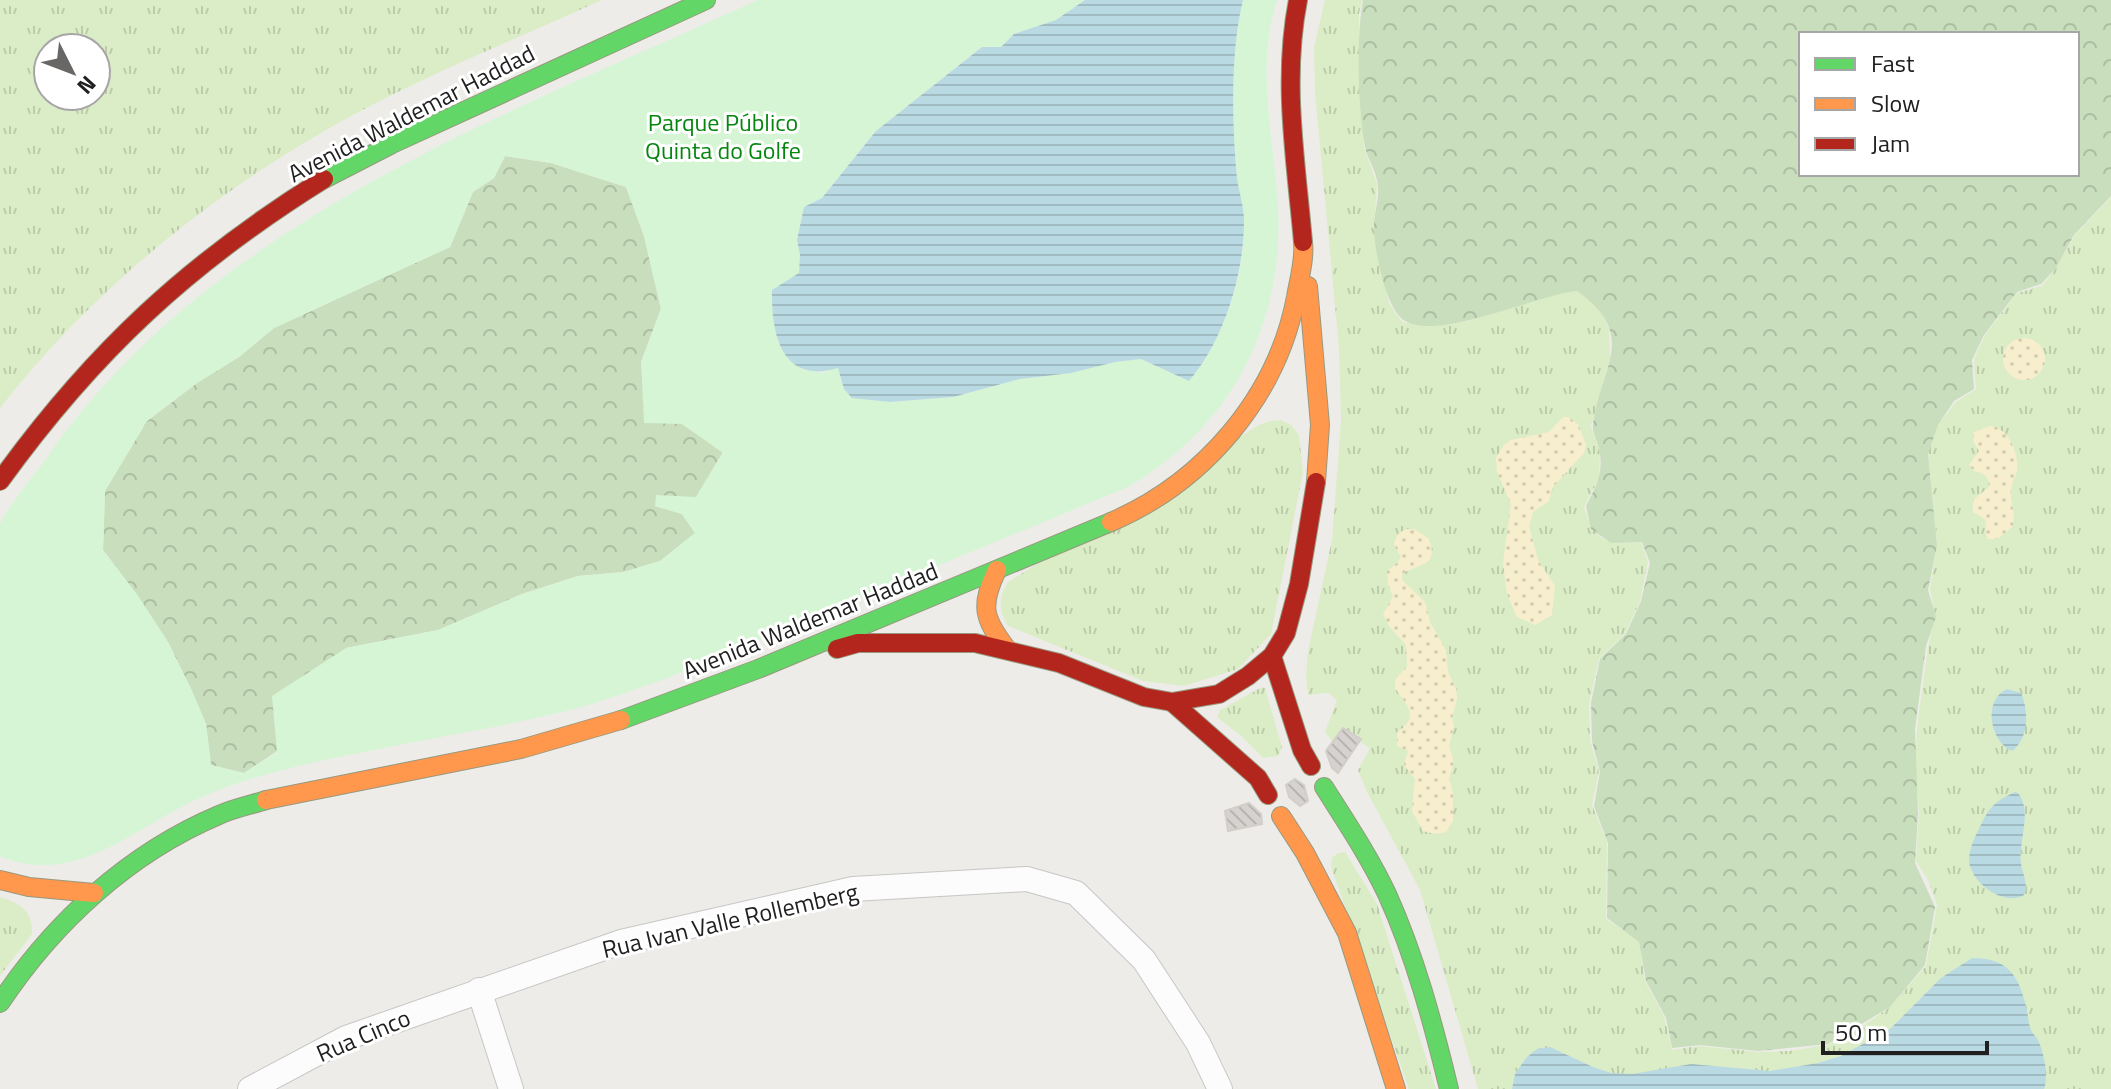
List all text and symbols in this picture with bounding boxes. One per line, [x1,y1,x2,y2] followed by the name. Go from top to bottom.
[32,32,112,112] north arrow
[1799,32,2079,176] legend
[281,35,541,191] street label: Avenida Waldemar Haddad
[1871,45,1915,81] text: Fast
[69,68,105,102] text: N
[1871,85,1920,121] text: Slow
[645,104,801,168] park label: Parque Público Quinta do Golfe
[1871,125,1910,161] text: Jam
[677,552,943,688] street label: Avenida Waldemar Haddad
[598,873,862,967] street label: Rua Ivan Valle Rollemberg
[310,999,416,1071] street label: Rua Cinco
[1823,1005,1987,1055] scale bar
[1835,1014,1887,1050] text: 50 m

